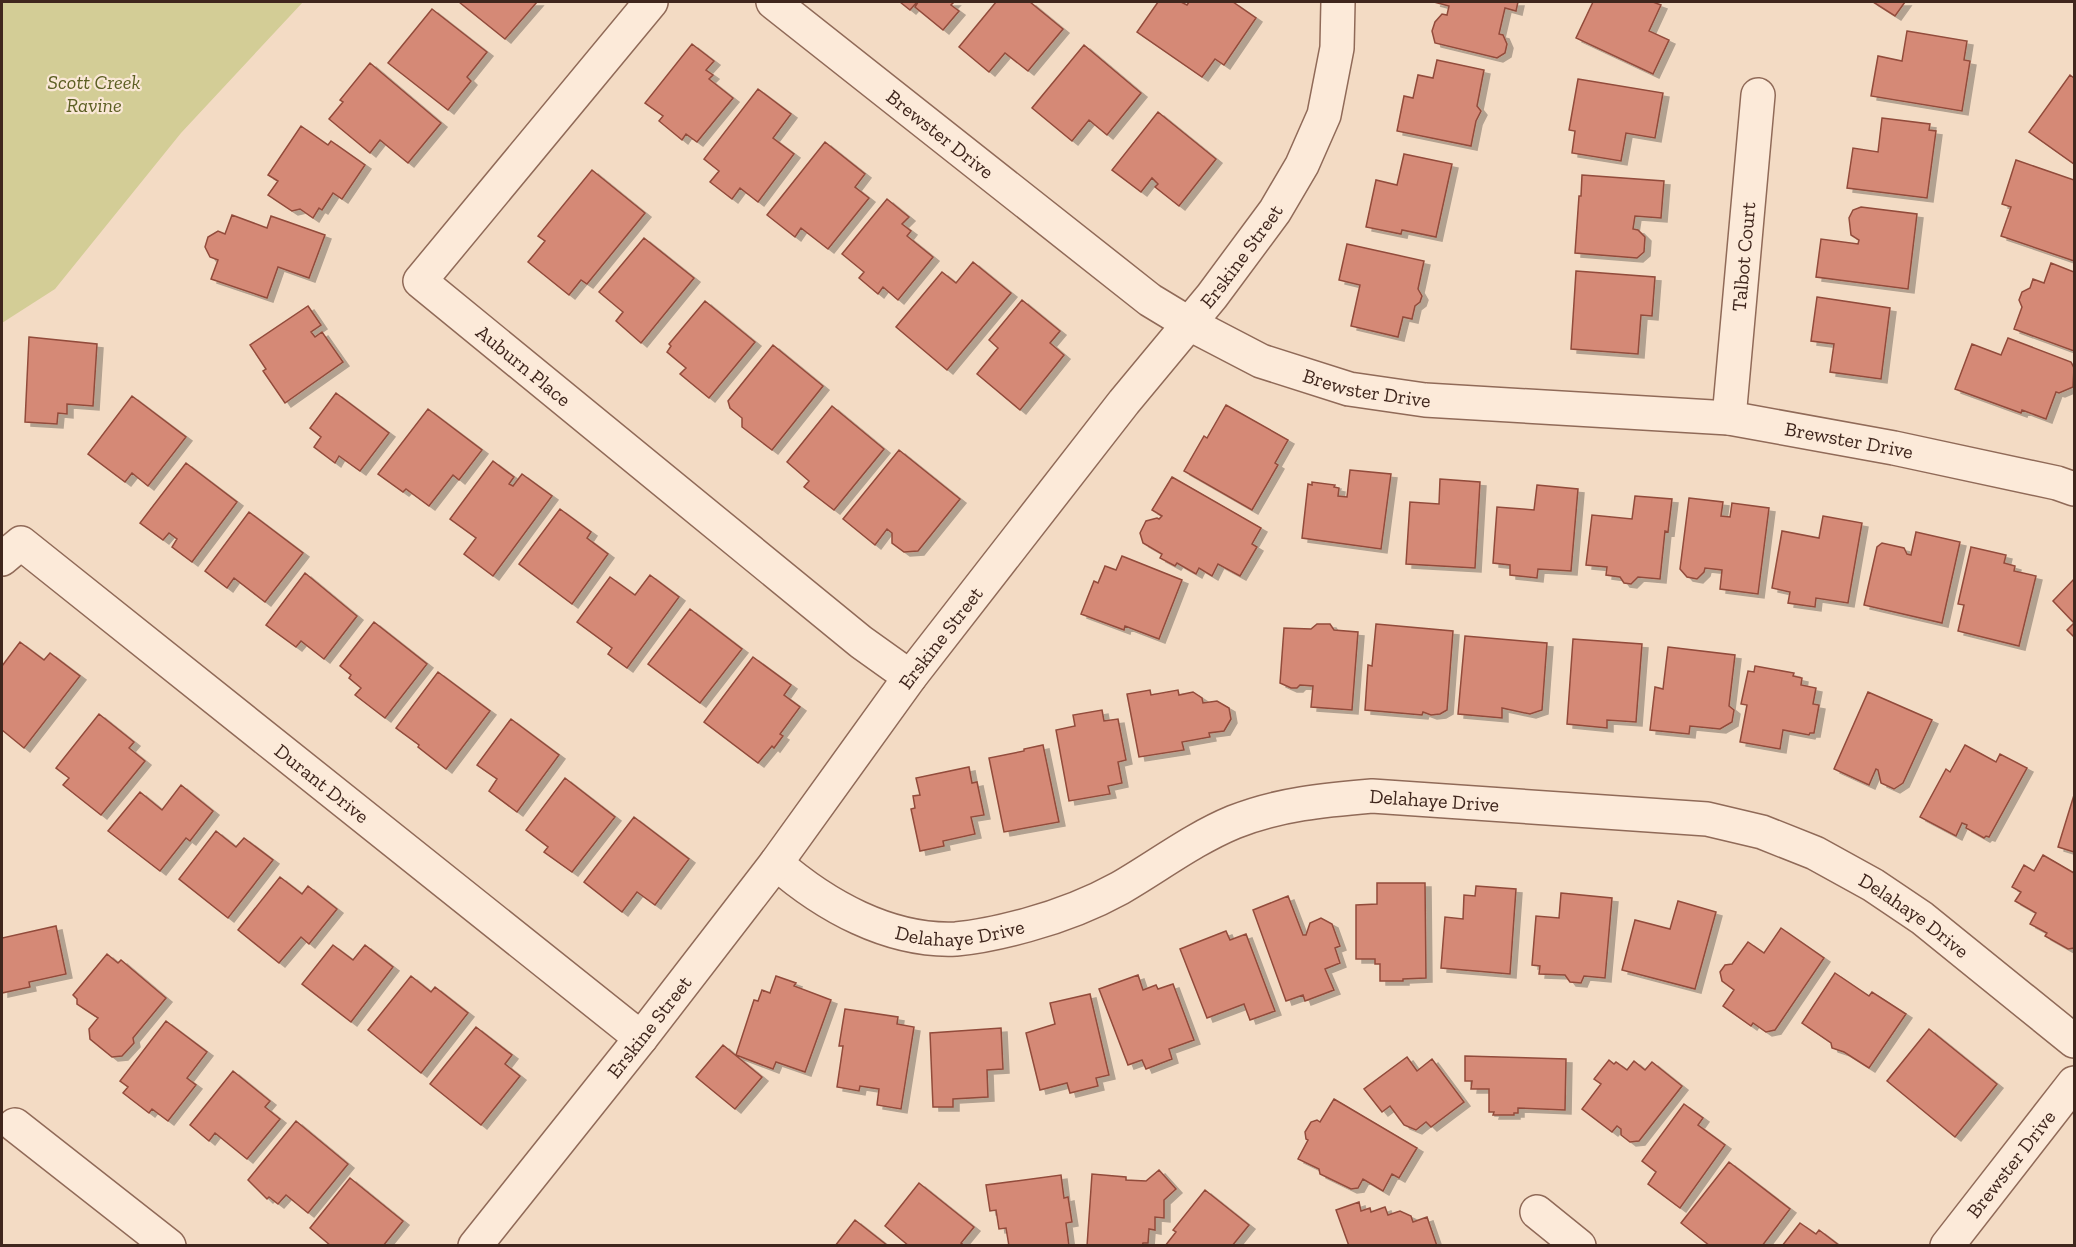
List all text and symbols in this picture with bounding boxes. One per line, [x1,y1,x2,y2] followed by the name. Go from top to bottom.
[48,70,140,117] park label: Scott Creek Ravine
[882,84,999,184] street label: Brewster Drive
[1195,200,1288,313] street label: Erskine Street
[1727,200,1760,313] street label: Talbot Court
[471,320,576,412] street label: Auburn Place
[1300,363,1431,412] street label: Brewster Drive
[1783,416,1916,464] street label: Brewster Drive
[893,581,988,694] street label: Erskine Street
[270,738,374,828] street label: Durant Drive
[1369,784,1500,817] street label: Delahaye Drive
[1855,868,1974,963] street label: Delahaye Drive
[893,914,1027,951] street label: Delahaye Drive
[602,970,697,1083] street label: Erskine Street
[1961,1105,2060,1223] street label: Brewster Drive

